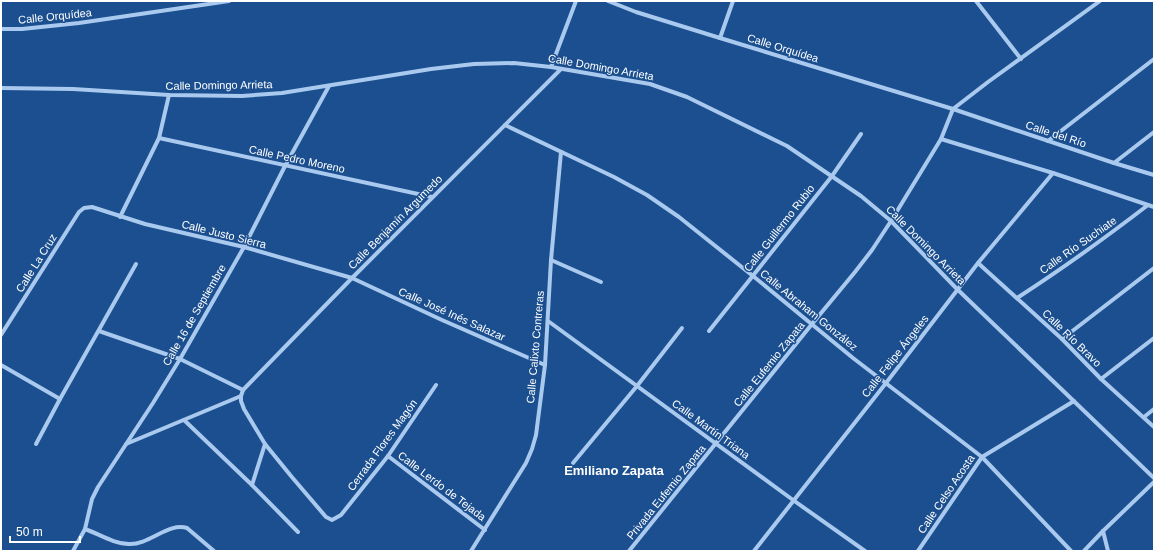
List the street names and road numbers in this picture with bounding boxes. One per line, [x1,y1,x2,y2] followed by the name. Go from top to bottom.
[18,6,93,26] street label: Calle Orquídea
[746,31,821,65] street label: Calle Orquídea
[547,52,656,82] street label: Calle Domingo Arrieta
[165,78,273,92] street label: Calle Domingo Arrieta
[1024,119,1088,149] street label: Calle del Río
[248,143,346,175] street label: Calle Pedro Moreno
[346,173,444,271] street label: Calle Benjamín Argumedo
[741,182,817,274] street label: Calle Guillermo Rubio
[884,203,969,288] street label: Calle Domingo Arrieta
[1037,214,1119,276] street label: Calle Río Suchiate
[180,218,268,251] street label: Calle Justo Sierra
[13,232,59,294] street label: Calle La Cruz
[160,262,228,368] street label: Calle 16 de Septiembre
[758,267,860,353] street label: Calle Abraham González
[397,285,508,343] street label: Calle José Inés Salazar
[524,290,546,404] street label: Calle Calixto Contreras
[1040,307,1104,369] street label: Calle Río Bravo
[859,312,931,399] street label: Calle Felipe Ángeles
[731,318,808,409] street label: Calle Eufemio Zapata
[345,397,419,493] street label: Cerrada Flores Magón
[670,397,753,462] street label: Calle Martín Triana
[624,442,708,542] street label: Privada Eufemio Zapata
[396,449,489,523] street label: Calle Lerdo de Tejada
[915,452,977,536] street label: Calle Celso Acosta

